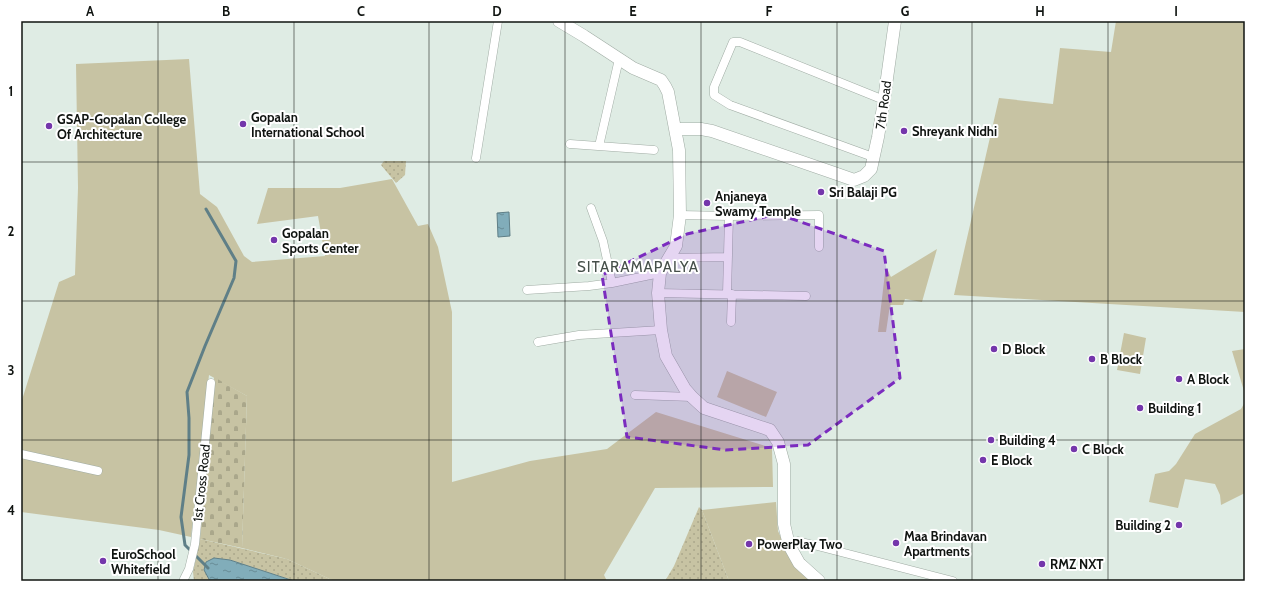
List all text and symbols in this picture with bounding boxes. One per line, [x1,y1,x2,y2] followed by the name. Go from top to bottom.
[86,3,95,19] text: A
[222,3,230,19] text: B
[357,3,365,19] text: C
[492,3,502,19] text: D
[629,3,637,19] text: E
[766,3,773,19] text: F
[901,3,910,19] text: G
[1035,3,1045,19] text: H
[1174,3,1178,19] text: I
[872,80,894,130] street label: 7th Road
[9,83,13,99] text: 1
[251,109,365,140] place label: Gopalan International School
[57,111,186,142] place label: GSAP-Gopalan College Of Architecture
[238,119,248,129] marker: Gopalan International School
[44,121,54,131] marker: GSAP-Gopalan College Of Architecture
[912,123,997,139] place label: Shreyank Nidhi
[899,126,909,136] marker: Shreyank Nidhi
[829,184,897,200] place label: Sri Balaji PG
[816,187,826,197] marker: Sri Balaji PG
[715,188,801,219] place label: Anjaneya Swamy Temple
[702,198,712,208] marker: Anjaneya Swamy Temple
[8,223,15,239] text: 2
[282,225,359,256] place label: Gopalan Sports Center
[269,235,279,245] marker: Gopalan Sports Center
[577,258,699,276] district label: SITARAMAPALYA
[1002,341,1046,357] place label: D Block
[989,344,999,354] marker: D Block
[1100,351,1143,367] place label: B Block
[1087,354,1097,364] marker: B Block
[7,362,15,378] text: 3
[1187,371,1230,387] place label: A Block
[1174,374,1184,384] marker: A Block
[1148,400,1202,416] place label: Building 1
[1135,403,1145,413] marker: Building 1
[999,432,1056,448] place label: Building 4
[986,435,996,445] marker: Building 4
[1082,441,1125,457] place label: C Block
[189,443,213,523] street label: 1st Cross Road
[1069,444,1079,454] marker: C Block
[991,452,1033,468] place label: E Block
[978,455,988,465] marker: E Block
[7,502,15,518] text: 4
[1115,517,1171,533] place label: Building 2
[1174,520,1184,530] marker: Building 2
[904,528,987,559] place label: Maa Brindavan Apartments
[757,536,843,552] place label: PowerPlay Two
[891,538,901,548] marker: Maa Brindavan Apartments
[744,539,754,549] marker: PowerPlay Two
[111,546,176,577] place label: EuroSchool Whitefield
[98,556,108,566] marker: EuroSchool Whitefield
[1050,556,1104,572] place label: RMZ NXT
[1037,559,1047,569] marker: RMZ NXT

